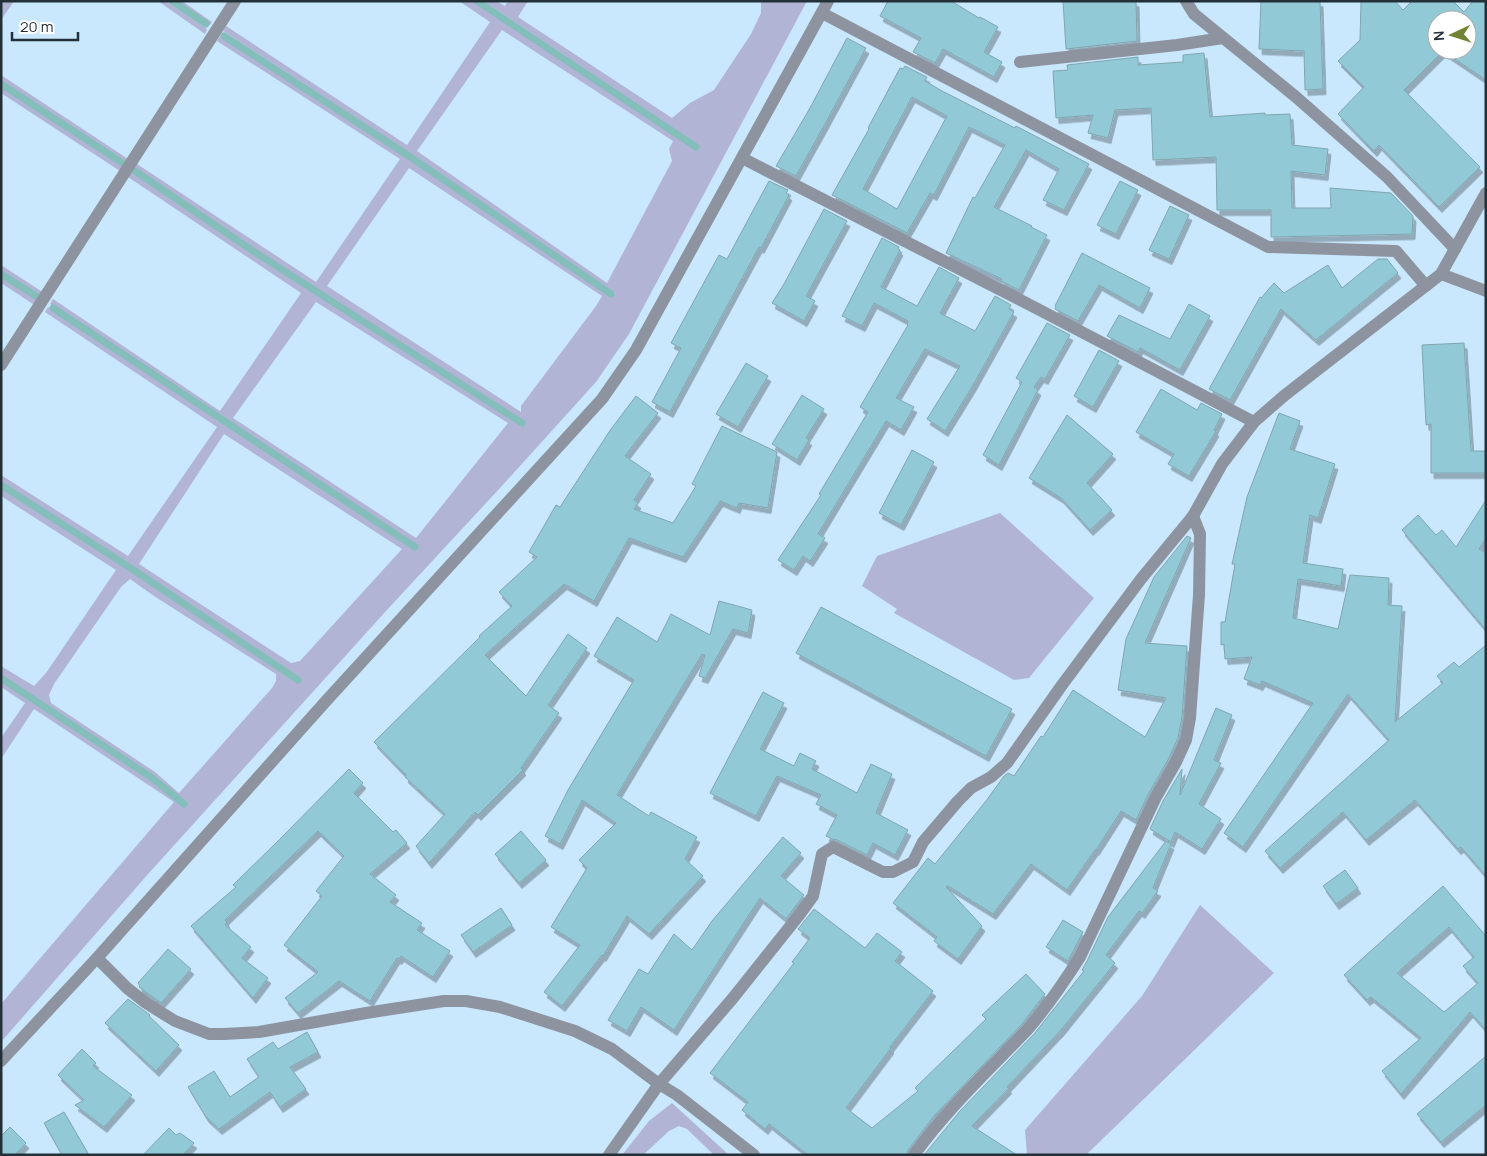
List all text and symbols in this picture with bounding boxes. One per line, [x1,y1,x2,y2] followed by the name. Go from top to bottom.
[12,10,79,42] scale bar
[1427,10,1477,60] north arrow
[20,16,53,37] text: 20 m
[1429,30,1448,42] text: N

